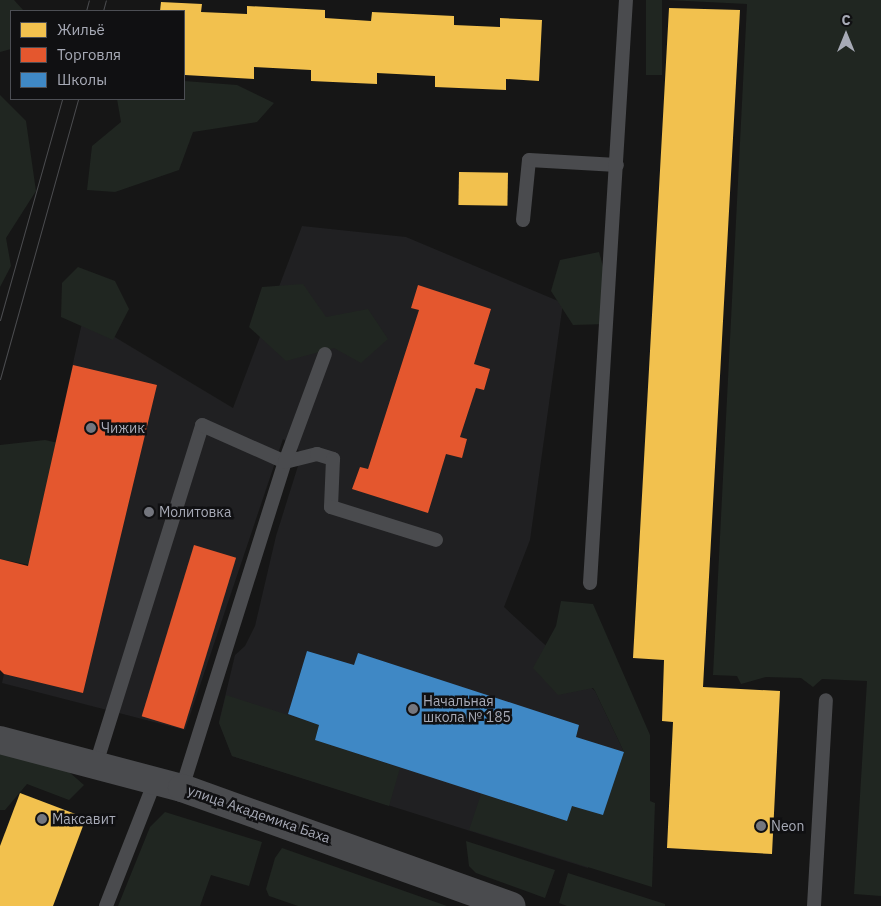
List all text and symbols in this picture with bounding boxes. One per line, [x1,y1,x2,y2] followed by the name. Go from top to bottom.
[10,10,185,100] legend
[821,10,871,60] north arrow
[841,11,851,29] text: С
[57,20,105,39] text: Жильё
[57,45,121,64] text: Торговля
[57,70,107,89] text: Школы
[101,420,145,436] place label: Чижик
[85,422,97,434] marker: Чижик
[159,504,231,520] place label: Молитовка
[143,506,155,518] marker: Молитовка
[423,693,511,726] place label: Начальная школа № 185
[407,703,419,715] marker: Начальная школа № 185
[185,782,333,846] street label: улица Академика Баха
[52,811,115,827] place label: Максавит
[36,813,48,825] marker: Максавит
[771,818,804,834] place label: Neon
[755,820,767,832] marker: Neon

